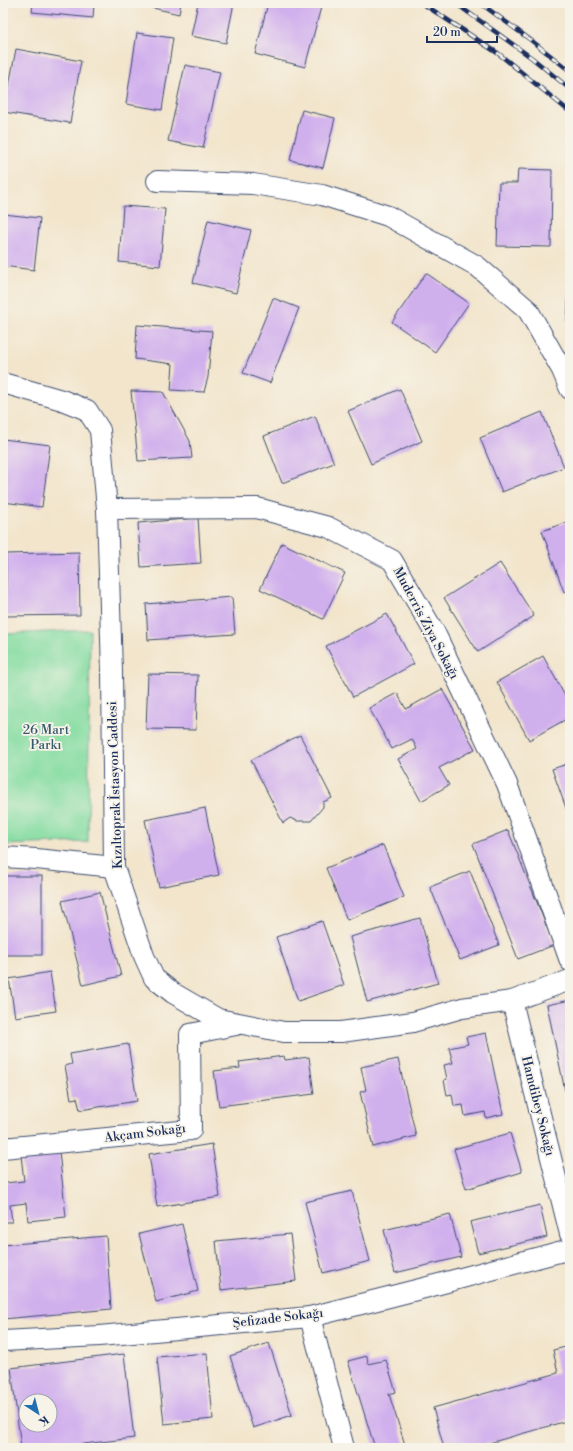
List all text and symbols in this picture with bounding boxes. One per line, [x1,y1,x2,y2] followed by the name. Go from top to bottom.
[427,18,497,44] scale bar
[433,25,461,40] text: 20 m
[390,564,462,682] street label: Muderris Ziya Sokağı
[103,701,126,869] street label: Kızıltoprak İstasyon Caddesi
[23,722,70,753] park label: 26 Mart Parkı
[518,1054,558,1158] street label: Hamdibey Sokağı
[102,1120,187,1146] street label: Akçam Sokağı
[232,1305,324,1331] street label: Şefizade Sokağı
[18,1393,58,1433] north arrow
[35,1412,51,1429] text: K

